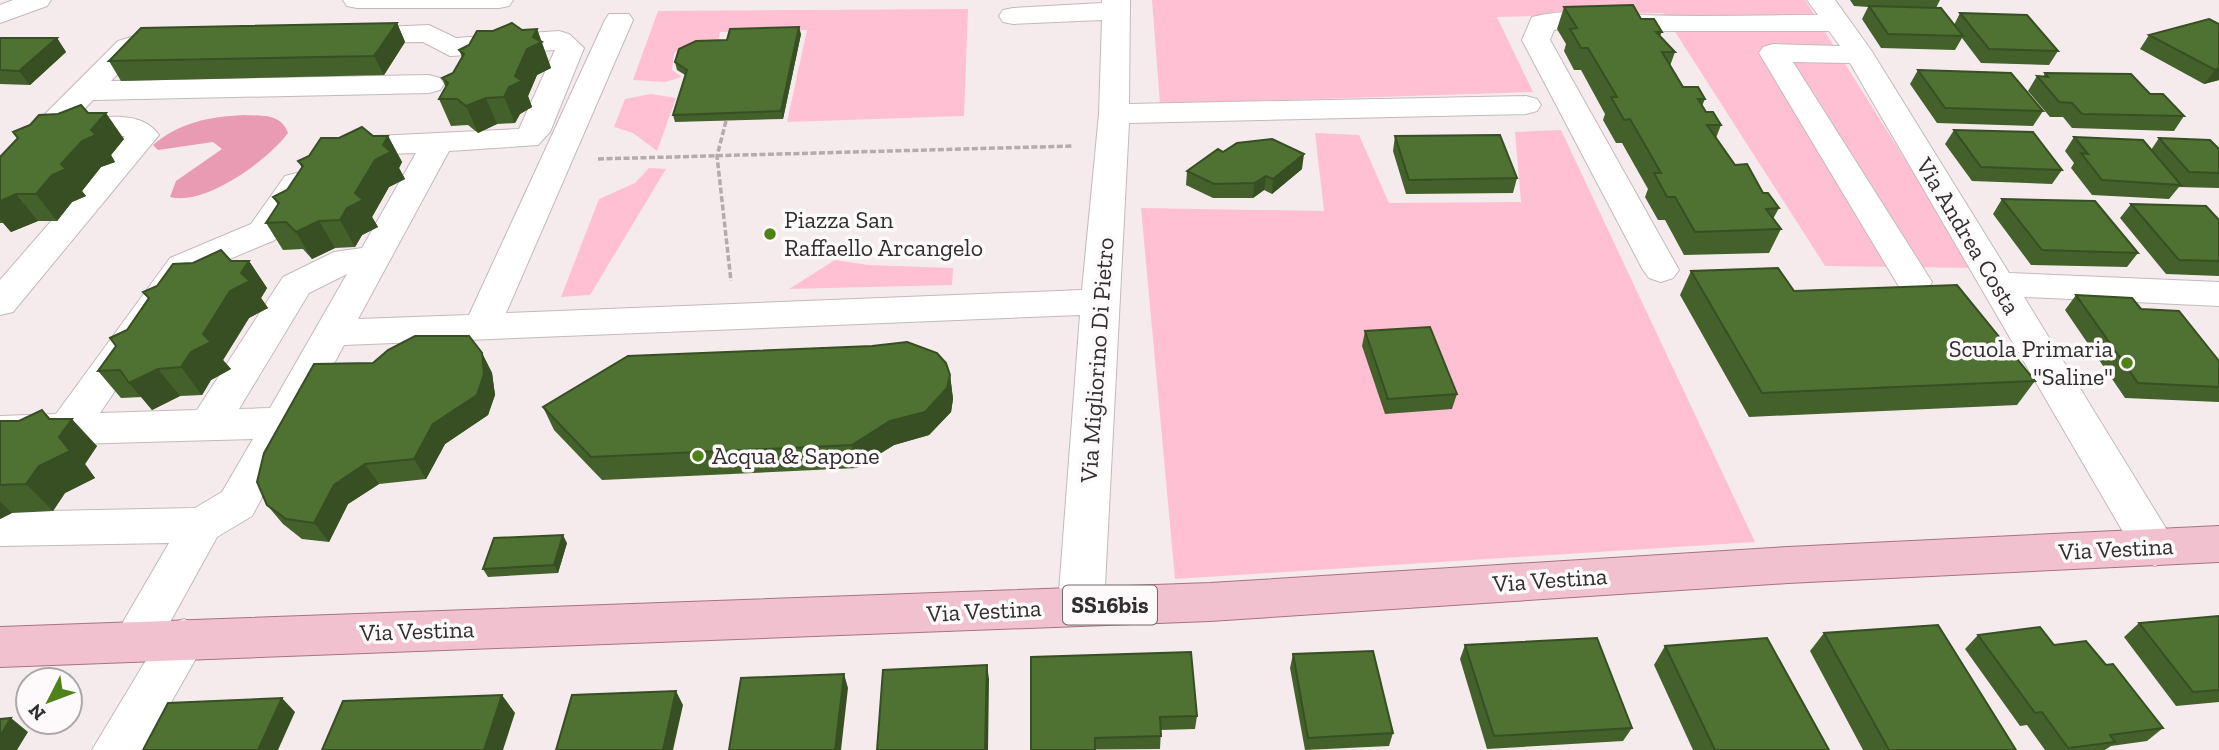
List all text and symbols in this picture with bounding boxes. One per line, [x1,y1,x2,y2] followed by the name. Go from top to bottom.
[1910,151,2027,320] street label: Via Andrea Costa
[784,205,983,262] place label: Piazza San Raffaello Arcangelo
[762,226,778,242] marker: Piazza San Raffaello Arcangelo
[1073,236,1120,485] street label: Via Migliorino Di Pietro
[1949,334,2113,391] place label: Scuola Primaria "Saline"
[2119,355,2135,371] marker: Scuola Primaria "Saline"
[712,441,880,470] place label: Acqua & Sapone
[690,448,706,464] marker: Acqua & Sapone
[2057,531,2174,566] street label: Via Vestina
[1491,561,1609,598] street label: Via Vestina
[1063,586,1157,624] road number: SS16bis
[925,593,1042,628] street label: Via Vestina
[358,614,475,647] street label: Via Vestina
[14,666,84,736] north arrow
[23,699,50,725] text: N

